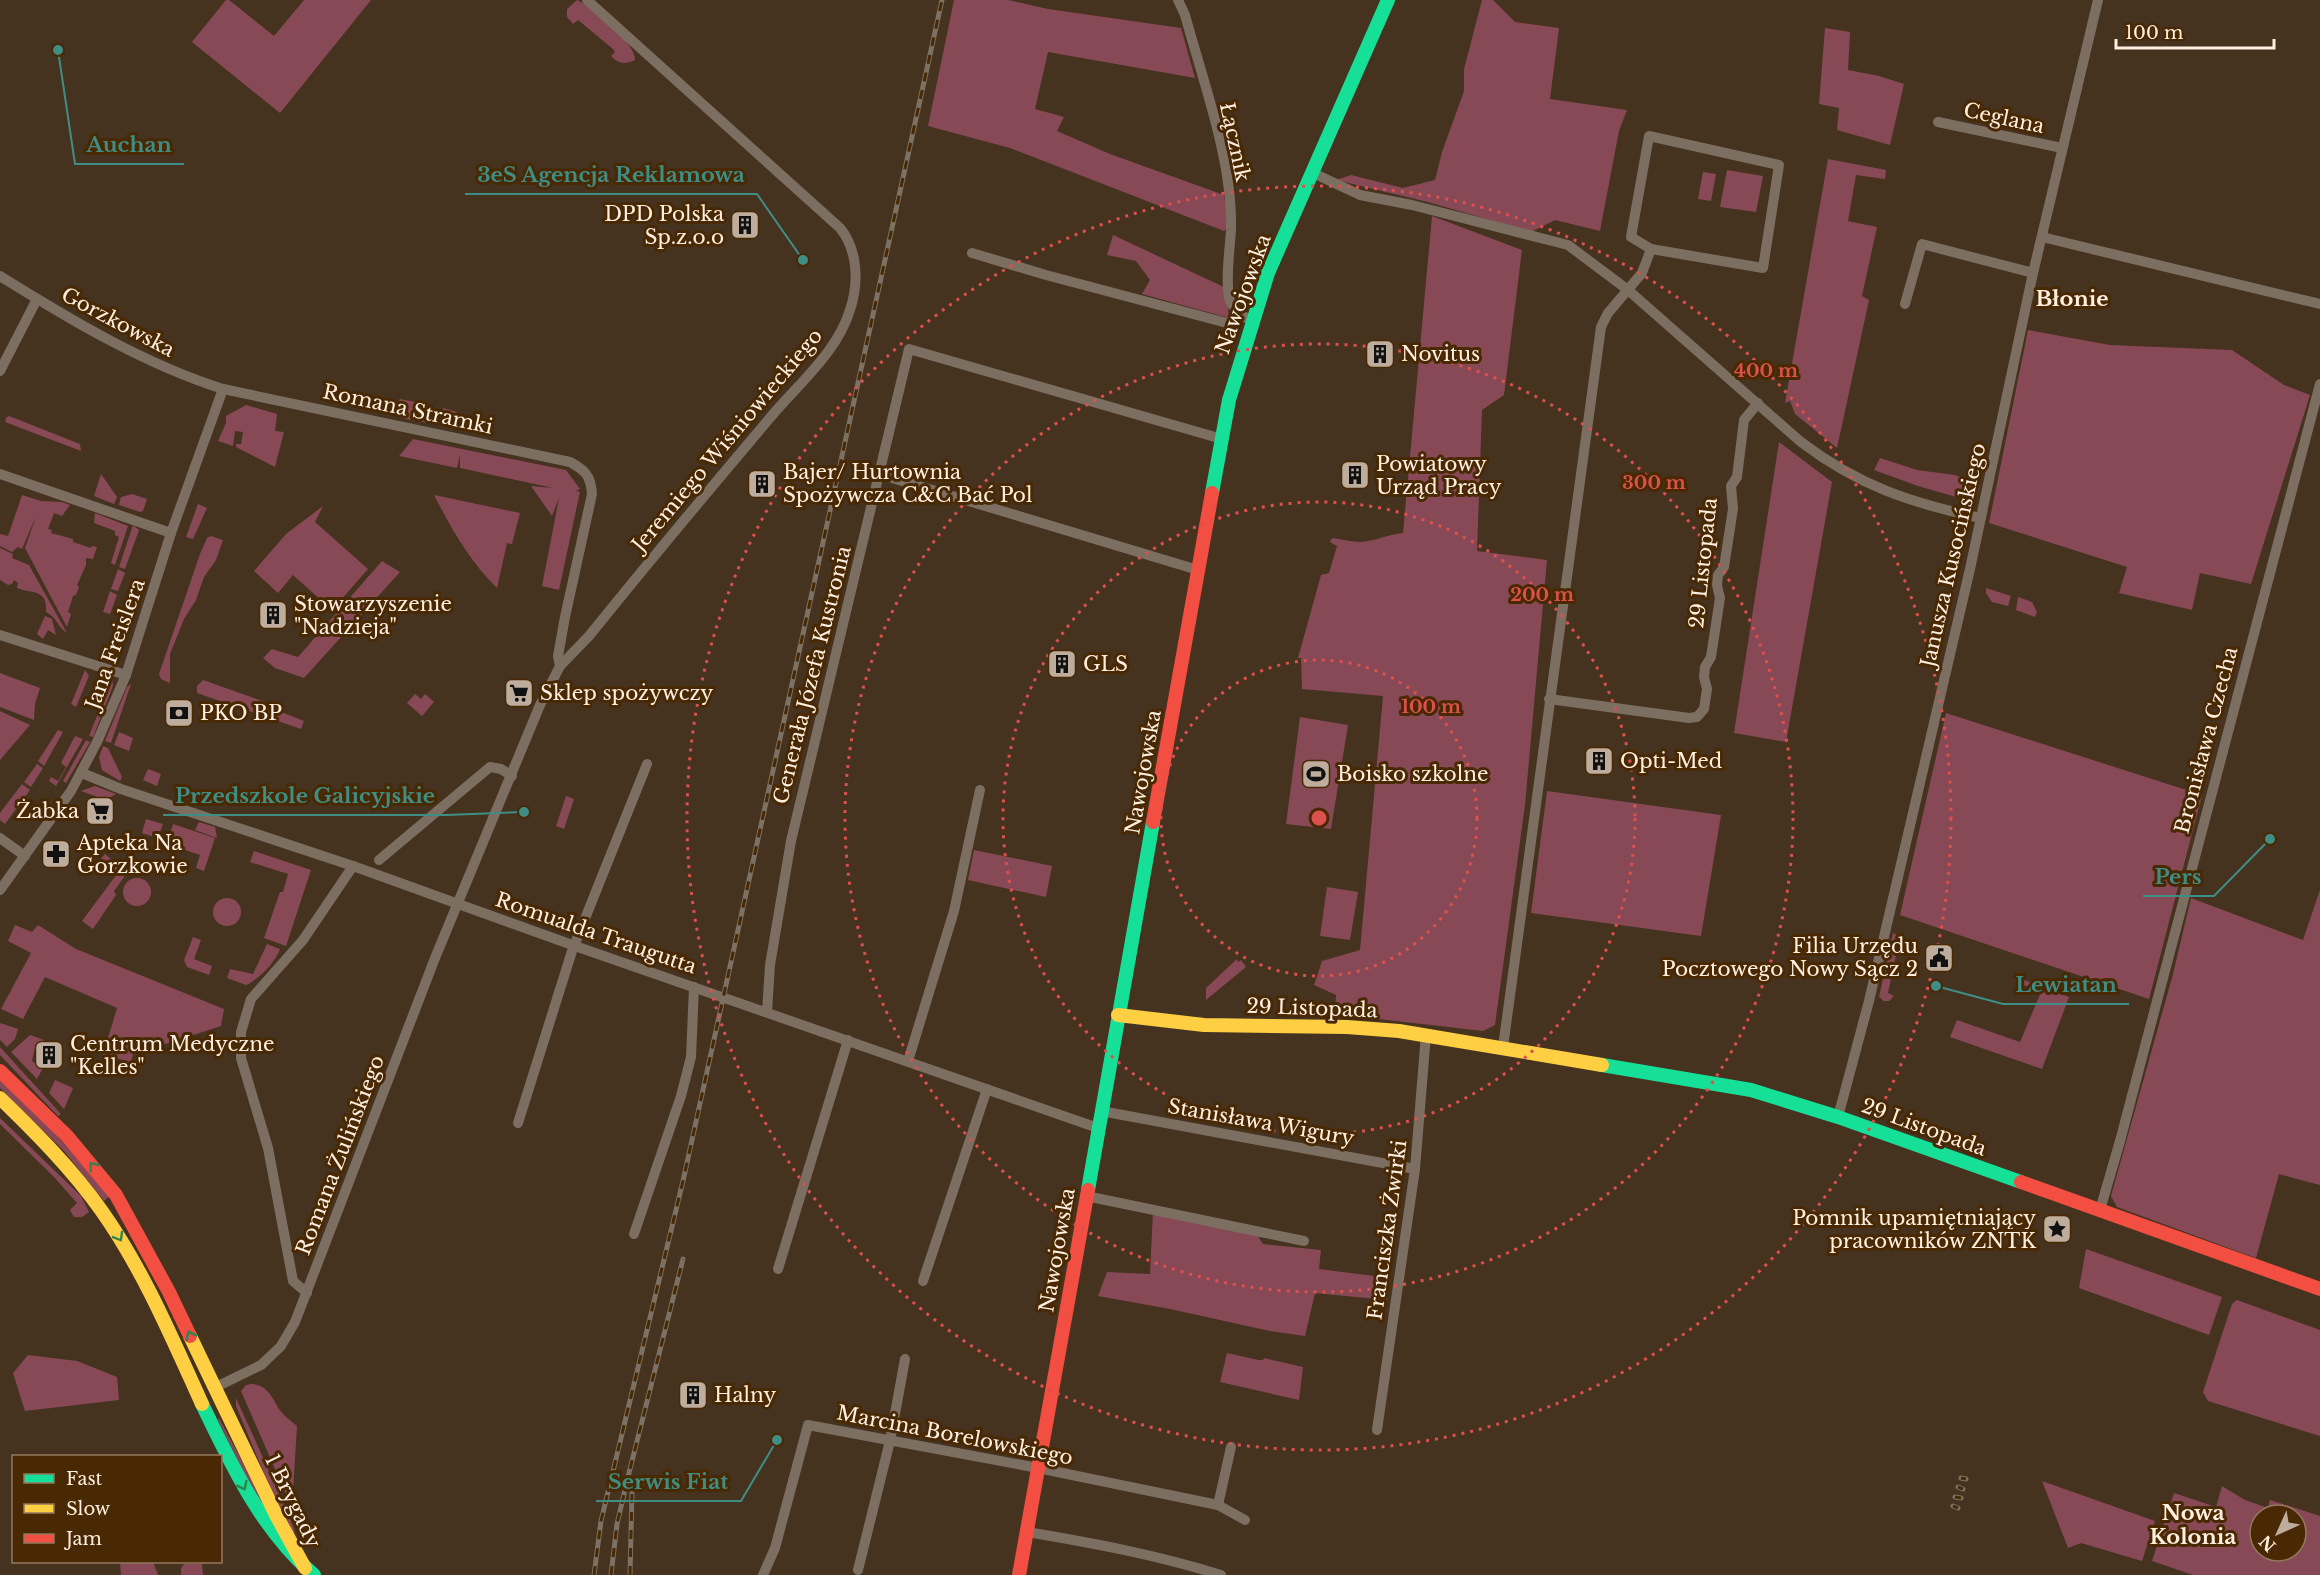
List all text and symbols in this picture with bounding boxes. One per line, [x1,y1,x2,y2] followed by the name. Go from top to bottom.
[2116,12,2274,50] scale bar
[2125,22,2183,44] text: 100 m
[1961,98,2047,138] street label: Ceglana
[1215,100,1255,184] street label: Łącznik
[75,125,184,164] callout: Auchan
[85,132,172,158] text: Auchan
[465,155,757,194] callout: 3eS Agencja Reklamowa
[477,162,745,188] text: 3eS Agencja Reklamowa
[604,202,725,249] place label: DPD Polska Sp.z.o.o
[729,209,761,241] building icon: DPD Polska Sp.z.o.o
[1210,230,1276,357] street label: Nawojowska
[57,282,180,362] street label: Gorzkowska
[2035,286,2109,312] district label: Błonie
[625,324,827,559] street label: Jeremiego Wiśniowieckiego
[1364,338,1396,370] building icon: Novitus
[1401,342,1480,366] place label: Novitus
[1734,360,1798,382] text: 400 m
[321,379,495,439] street label: Romana Stramki
[1915,441,1990,672] street label: Janusza Kusocińskiego
[1376,452,1502,499] place label: Powiatowy Urząd Pracy
[1339,459,1371,491] building icon: Powiatowy Urząd Pracy
[783,460,1032,507] place label: Bajer/ Hurtownia Spożywcza C&C Bać Pol
[746,468,778,500] building icon: Bajer/ Hurtownia Spożywcza C&C Bać Pol
[1622,472,1686,494] text: 300 m
[1684,496,1722,630] street label: 29 Listopada
[768,543,856,807] street label: Generała Józefa Kustronia
[79,575,150,715] street label: Jana Freislera
[1510,584,1574,606] text: 200 m
[294,592,452,639] place label: Stowarzyszenie "Nadzieja"
[257,599,289,631] building icon: Stowarzyszenie "Nadzieja"
[2170,643,2243,836] street label: Bronisława Czecha
[1046,648,1078,680] building icon: GLS
[1083,652,1128,676] place label: GLS
[503,677,535,709] supermarket icon: Sklep spożywczy
[540,681,714,705] place label: Sklep spożywczy
[1401,696,1461,718] text: 100 m
[163,697,195,729] bank icon: PKO BP
[200,701,282,725] place label: PKO BP
[1120,707,1166,836] street label: Nawojowska
[1583,745,1615,777] building icon: Opti-Med
[1620,749,1722,773] place label: Opti-Med
[1300,758,1332,790] sports icon: Boisko szkolne
[1337,762,1488,786] place label: Boisko szkolne
[163,776,447,815] callout: Przedszkole Galicyjskie
[175,783,435,809] text: Przedszkole Galicyjskie
[84,795,116,827] supermarket icon: Żabka
[16,798,80,823] place label: Żabka
[1309,808,1329,828] centre of rings
[76,831,188,878] place label: Apteka Na Gorzkowie
[40,838,72,870] pharmacy icon: Apteka Na Gorzkowie
[2143,857,2214,896] callout: Pers
[2154,864,2202,890] text: Pers
[492,887,700,979] street label: Romualda Traugutta
[1662,934,1918,981] place label: Filia Urzędu Pocztowego Nowy Sącz 2
[1923,942,1955,974] public building icon: Filia Urzędu Pocztowego Nowy Sącz 2
[2003,965,2129,1004] callout: Lewiatan
[2015,972,2117,998] text: Lewiatan
[1246,994,1379,1022] street label: 29 Listopada
[70,1032,275,1079] place label: Centrum Medyczne "Kelles"
[33,1039,65,1071] building icon: Centrum Medyczne "Kelles"
[290,1051,389,1258] street label: Romana Żulińskiego
[1858,1093,1991,1161] street label: 29 Listopada
[1166,1094,1356,1150] street label: Stanisława Wigury
[1361,1138,1412,1322] street label: Franciszka Żwirki
[89,1162,100,1173] one-way arrow
[1034,1185,1080,1314] street label: Nawojowska
[1792,1206,2036,1253] place label: Pomnik upamiętniający pracowników ZNTK
[2041,1213,2073,1245] place icon: Pomnik upamiętniający pracowników ZNTK
[112,1231,124,1241] one-way arrow
[186,1330,197,1341] one-way arrow
[677,1379,709,1411] building icon: Halny
[714,1383,776,1407] place label: Halny
[835,1400,1075,1470] street label: Marcina Borelowskiego
[260,1450,326,1552] street label: 1 Brygady
[12,1455,222,1563] legend
[596,1462,741,1501] callout: Serwis Fiat
[66,1468,103,1490] text: Fast
[608,1469,728,1495] text: Serwis Fiat
[236,1480,247,1491] one-way arrow
[66,1498,111,1520] text: Slow
[2150,1500,2236,1550] district label: Nowa Kolonia
[2248,1503,2308,1563] north arrow
[64,1528,102,1550] text: Jam
[2255,1531,2280,1556] text: N

